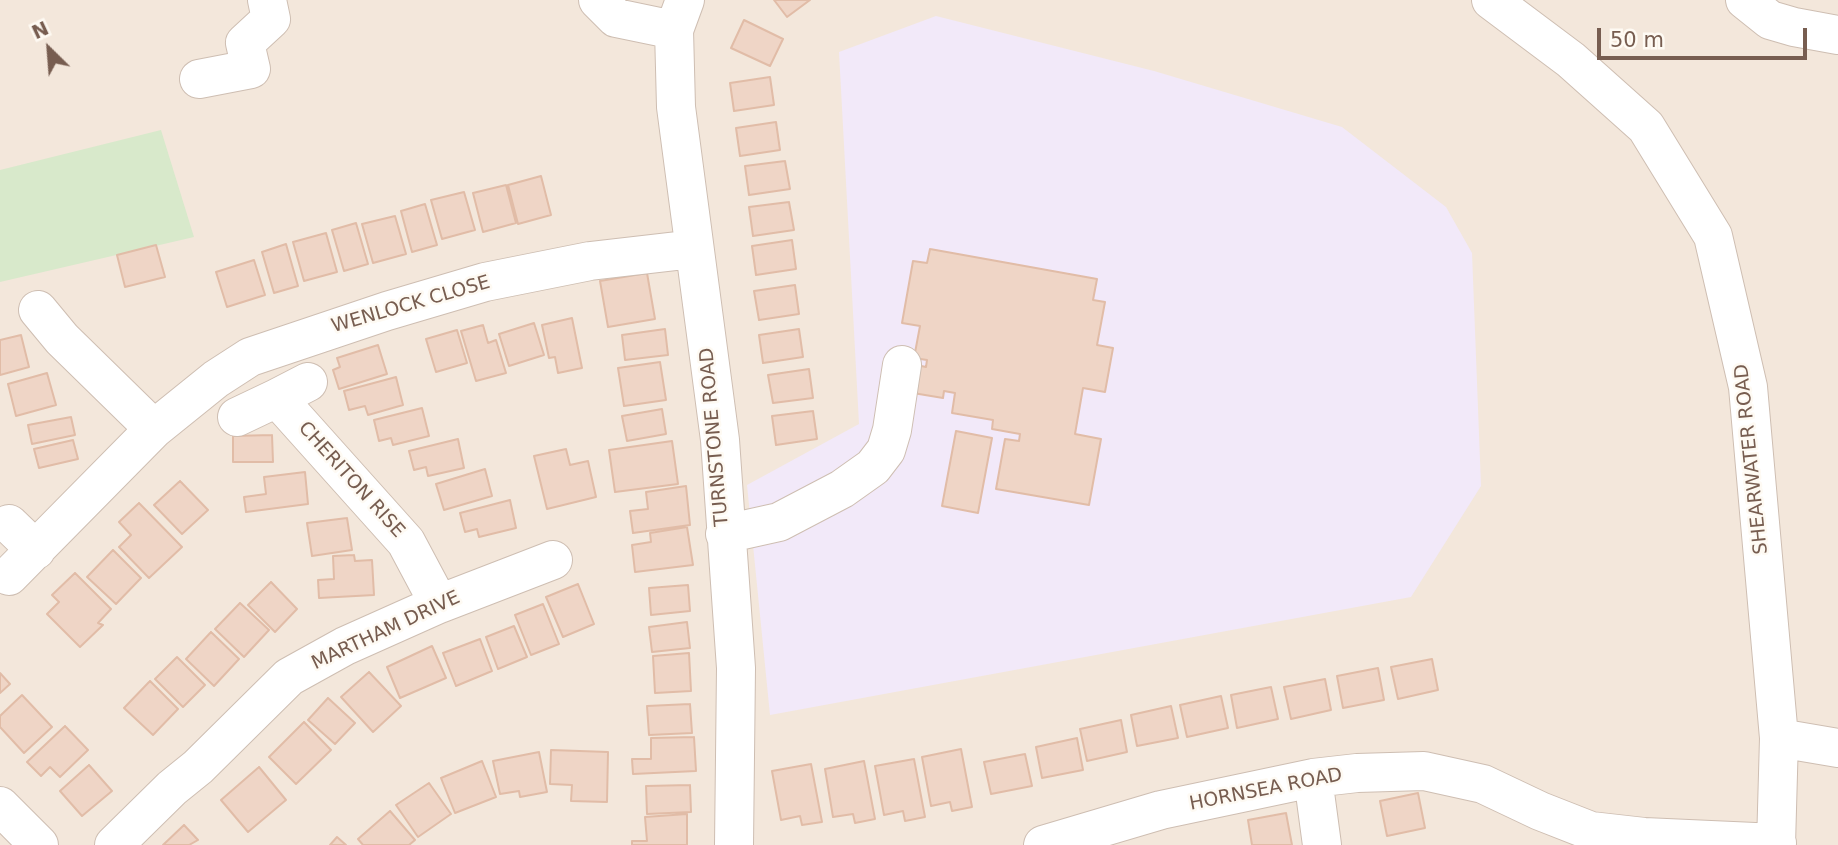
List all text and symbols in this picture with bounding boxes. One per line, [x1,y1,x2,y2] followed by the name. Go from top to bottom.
[14,14,84,84] north arrow
[1600,14,1810,58] scale bar
[28,17,52,43] text: N
[1610,28,1664,52] text: 50 m
[329,271,493,339] street label: WENLOCK CLOSE
[696,347,734,527] street label: TURNSTONE ROAD
[1731,363,1773,555] street label: SHEARWATER ROAD
[293,417,409,543] street label: CHERITON RISE
[308,587,464,675] street label: MARTHAM DRIVE
[1188,764,1344,816] street label: HORNSEA ROAD

